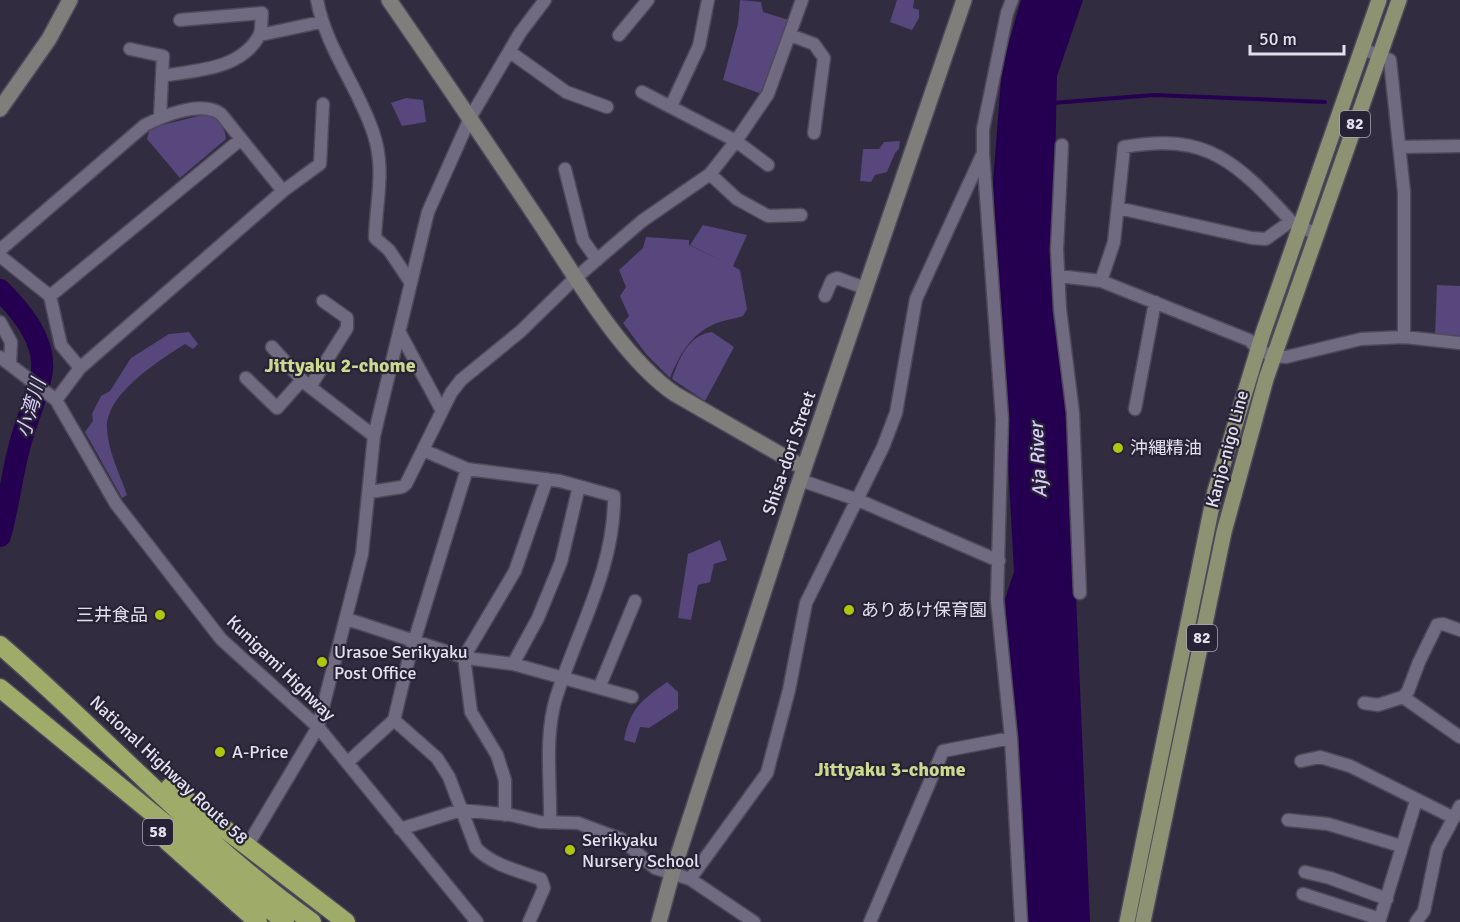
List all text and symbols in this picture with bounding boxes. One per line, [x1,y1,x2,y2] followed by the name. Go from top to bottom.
[1250,18,1344,56] scale bar
[1259,28,1297,50] text: 50 m
[1340,111,1370,137] road number: 82
[264,353,416,378] district label: Jittyaku 2-chome
[11,374,52,440] water label: 小湾川
[758,388,820,518] street label: Shisa-dori Street
[1201,388,1253,510] street label: Kanjo-nigo Line
[1023,419,1052,498] water label: Aja River
[1130,437,1202,459] place label: 沖縄精油
[1111,441,1125,455] marker: 沖縄精油
[861,599,987,621] place label: ありあけ保育園
[842,603,856,617] marker: ありあけ保育園
[76,604,148,626] place label: 三井食品
[153,608,167,622] marker: 三井食品
[222,610,340,726] street label: Kunigami Highway
[1187,625,1217,651] road number: 82
[334,641,468,684] place label: Urasoe Serikyaku Post Office
[315,655,329,669] marker: Urasoe Serikyaku Post Office
[85,691,253,849] street label: National Highway Route 58
[232,741,288,763] place label: A-Price
[213,745,227,759] marker: A-Price
[814,757,966,782] district label: Jittyaku 3-chome
[143,819,173,845] road number: 58
[582,829,699,872] place label: Serikyaku Nursery School
[563,843,577,857] marker: Serikyaku Nursery School

